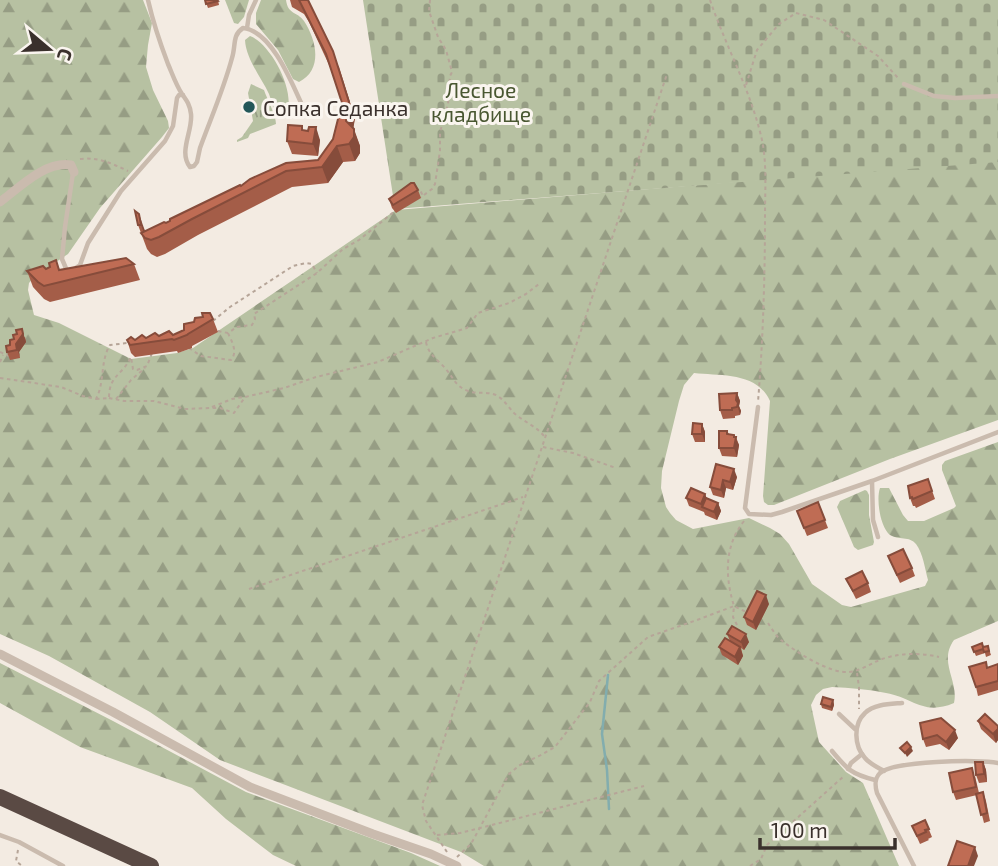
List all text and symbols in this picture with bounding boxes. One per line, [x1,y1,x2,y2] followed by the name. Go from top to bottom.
[14,14,84,84] north arrow
[53,46,78,64] text: С
[431,77,531,126] park label: Лесное кладбище
[263,95,408,120] place label: Сопка Седанка
[241,99,257,115] marker: Сопка Седанка
[760,806,895,850] scale bar
[771,817,828,842] text: 100 m

